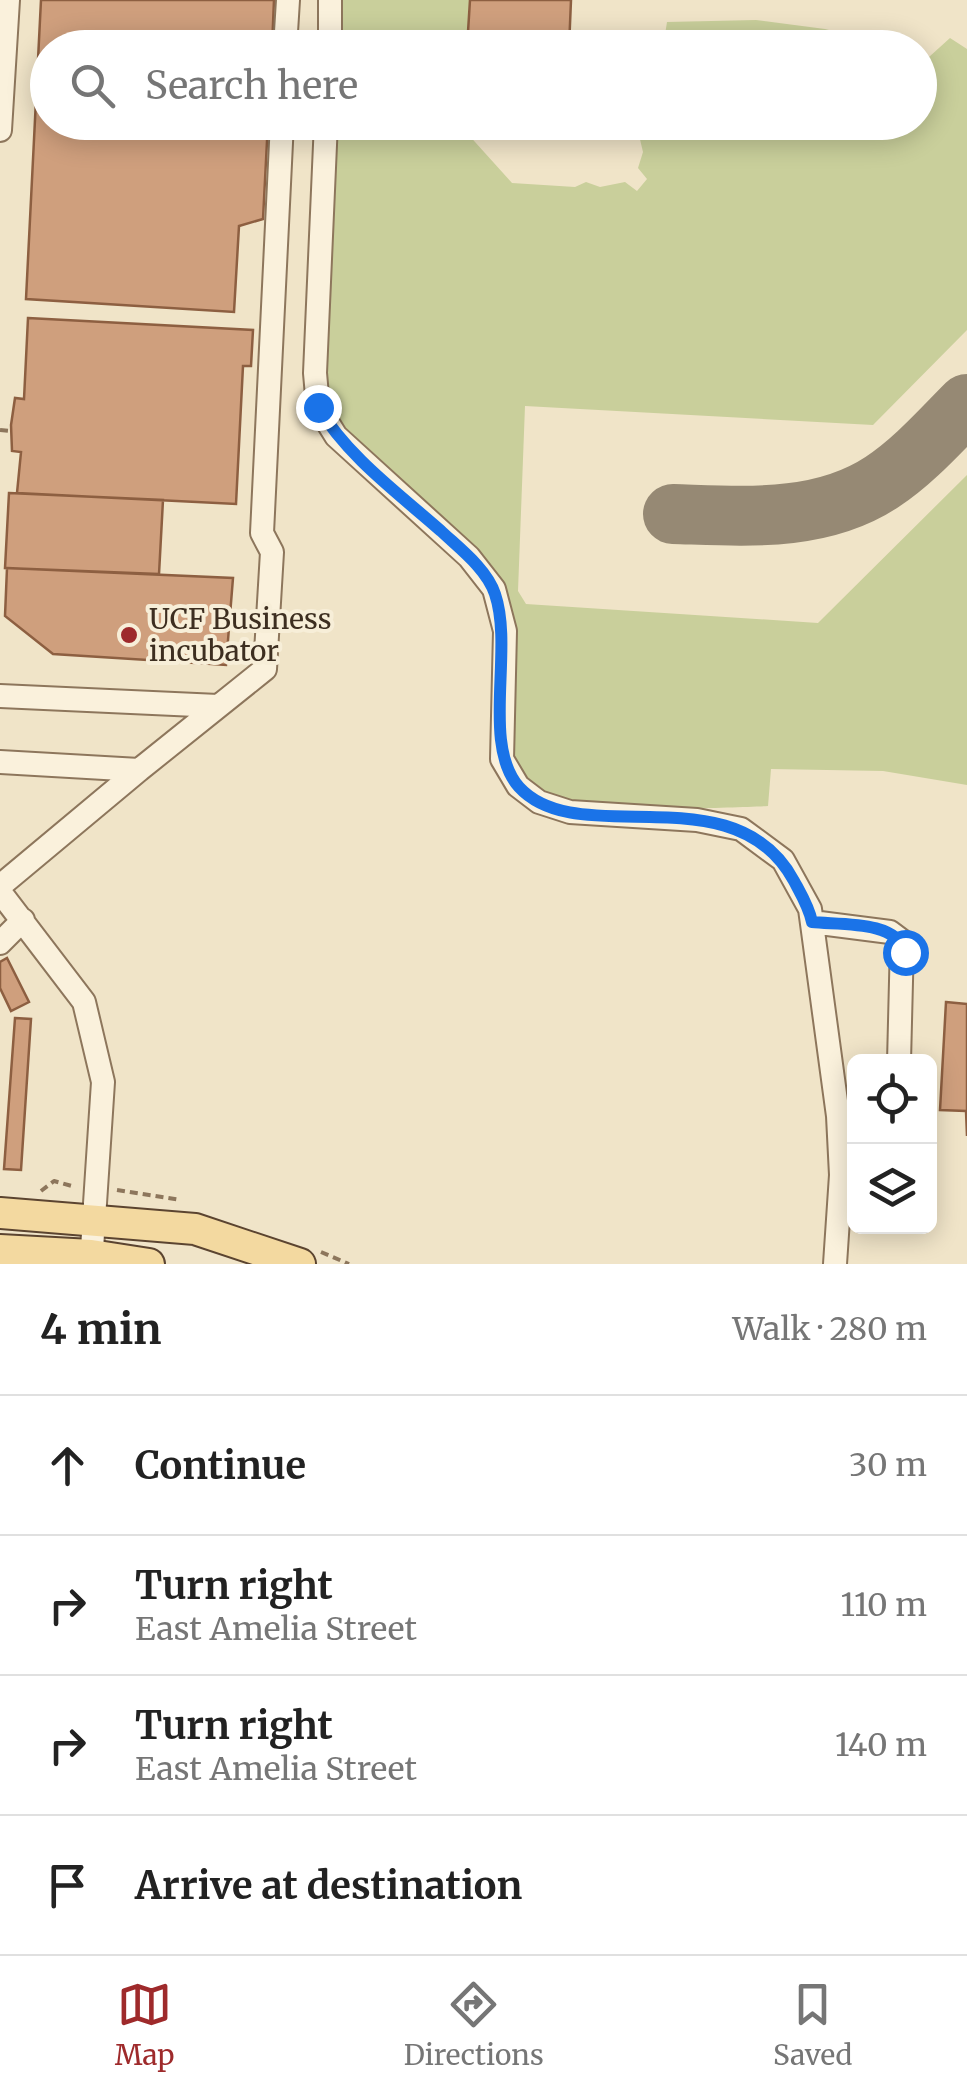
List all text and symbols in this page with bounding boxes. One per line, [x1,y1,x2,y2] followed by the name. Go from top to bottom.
[30,30,937,140] search box
[65,58,120,113] icon: search
[145,62,358,109] text: Search here
[296,385,342,431] route end
[149,601,332,669] place label: UCF Business incubator
[118,624,140,646] marker: UCF Business incubator
[883,930,929,976] route start
[847,1054,937,1234] map controls
[847,1054,937,1144] button: locate
[847,1144,937,1234] button: layers
[40,1303,162,1355] text: 4 min
[732,1309,927,1349] text: Walk · 280 m
[40,1438,95,1493] icon: ahead
[135,1442,306,1489] text: Continue
[849,1445,927,1485] text: 30 m
[135,1562,333,1609] text: Turn right
[40,1578,95,1633] icon: right
[840,1585,927,1625] text: 110 m
[135,1609,417,1649] text: East Amelia Street
[135,1702,333,1749] text: Turn right
[40,1718,95,1773] icon: right
[835,1725,927,1765] text: 140 m
[135,1749,417,1789] text: East Amelia Street
[40,1858,95,1913] icon: arrive
[135,1862,522,1909] text: Arrive at destination
[115,1977,174,2073] tab: Map
[404,1977,544,2073] tab: Directions
[773,1977,852,2073] tab: Saved

